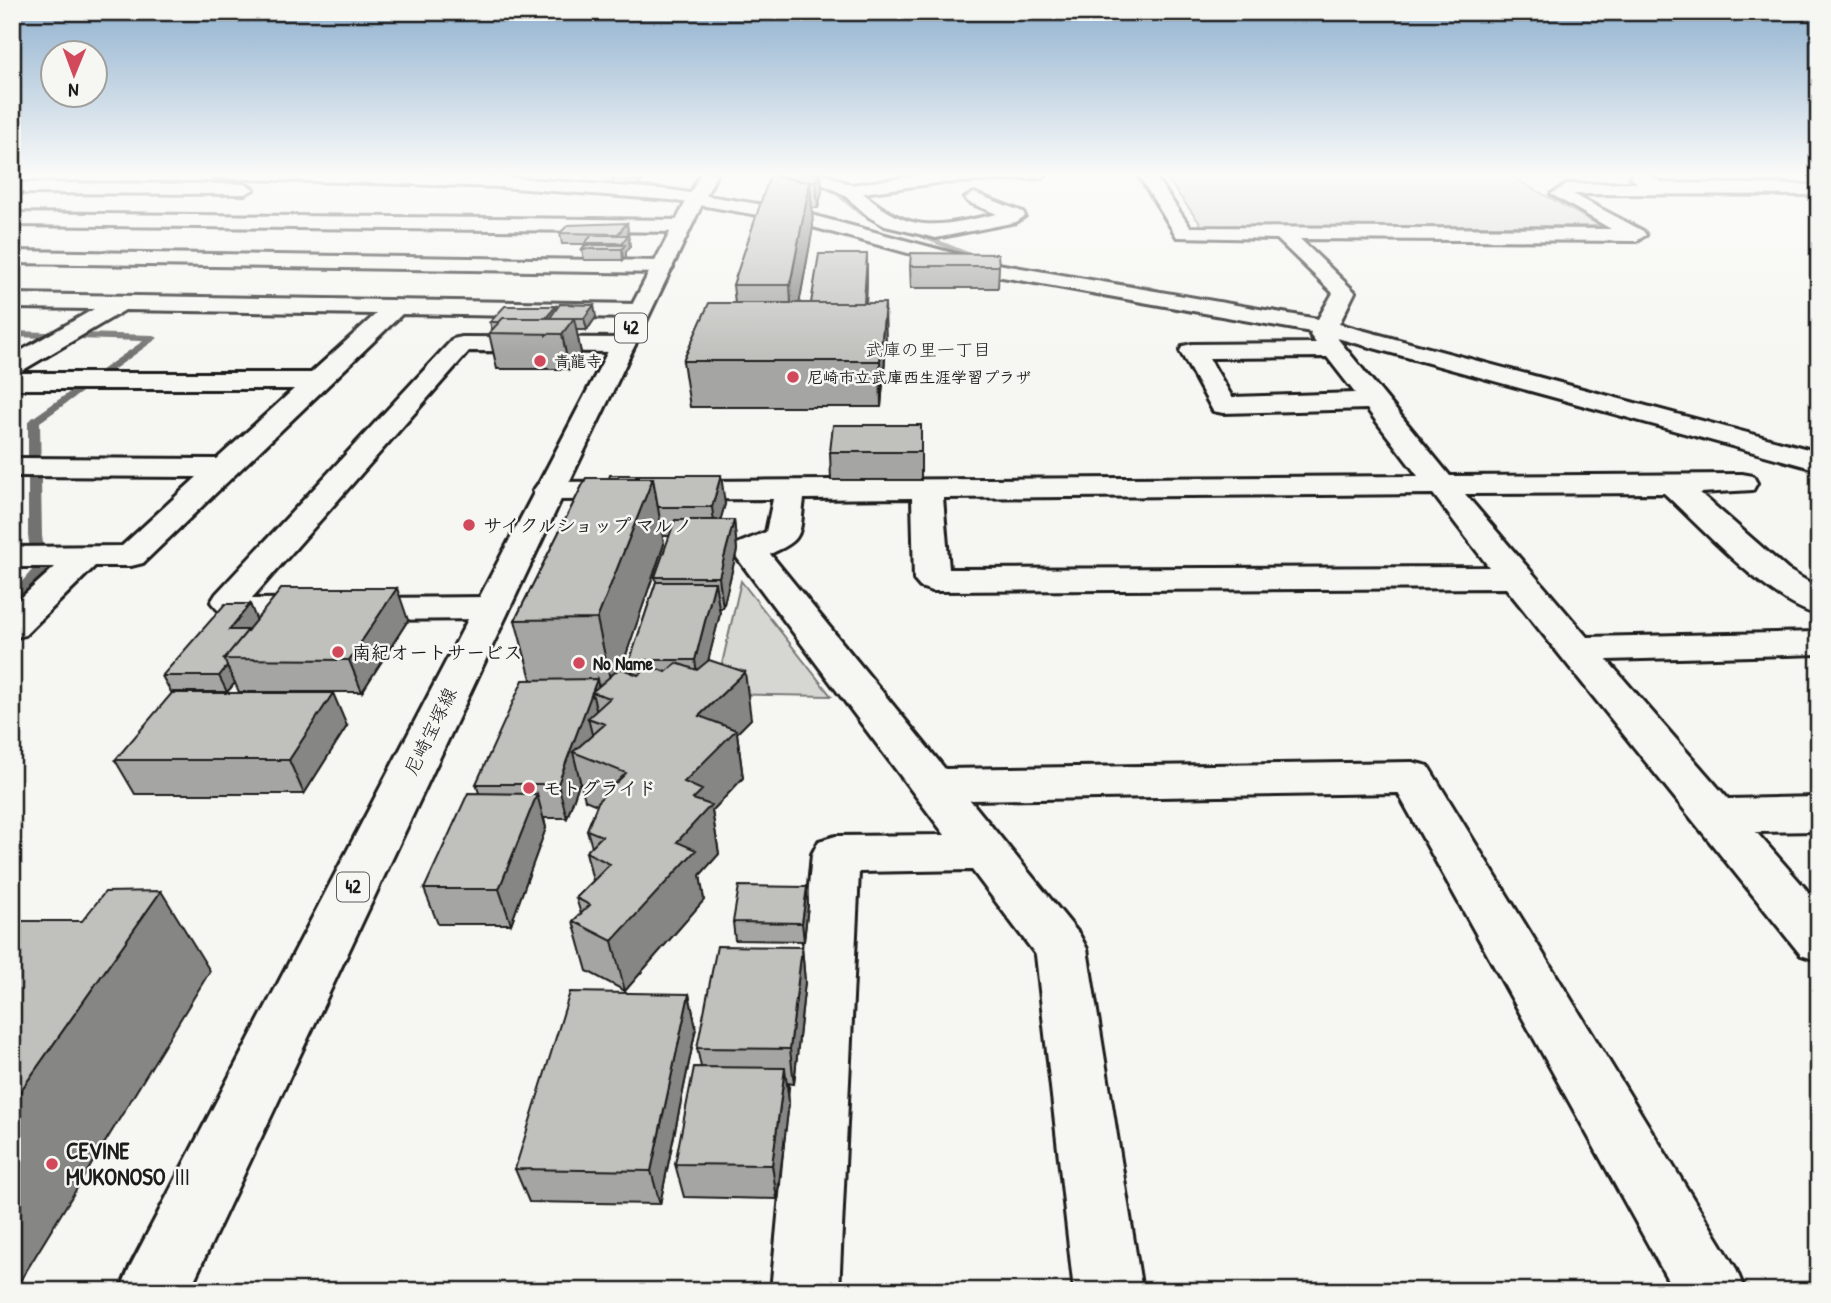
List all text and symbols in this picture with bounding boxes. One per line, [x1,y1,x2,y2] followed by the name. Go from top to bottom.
[38,38,108,108] north arrow
[68,78,79,104] text: N
[615,314,647,342] road number: 42
[865,337,991,362] district label: 武庫の里一丁目
[554,350,602,372] place label: 青龍寺
[532,353,548,369] marker: 青龍寺
[807,366,1031,388] place label: 尼崎市立武庫西生涯学習プラザ
[785,369,801,385] marker: 尼崎市立武庫西生涯学習プラザ
[483,512,692,538] place label: サイクルショップ マルノ
[461,517,477,533] marker: サイクルショップ マルノ
[352,639,523,665] place label: 南紀オートサービス
[330,644,346,660] marker: 南紀オートサービス
[593,650,654,676] place label: No Name
[571,655,587,671] marker: No Name
[397,683,463,779] street label: 尼崎宝塚線
[543,775,657,801] place label: モトグライド
[521,780,537,796] marker: モトグライド
[337,872,369,902] road number: 42
[66,1135,194,1192] place label: CEVINE MUKONOSO Ⅲ
[44,1156,60,1172] marker: CEVINE MUKONOSO Ⅲ

